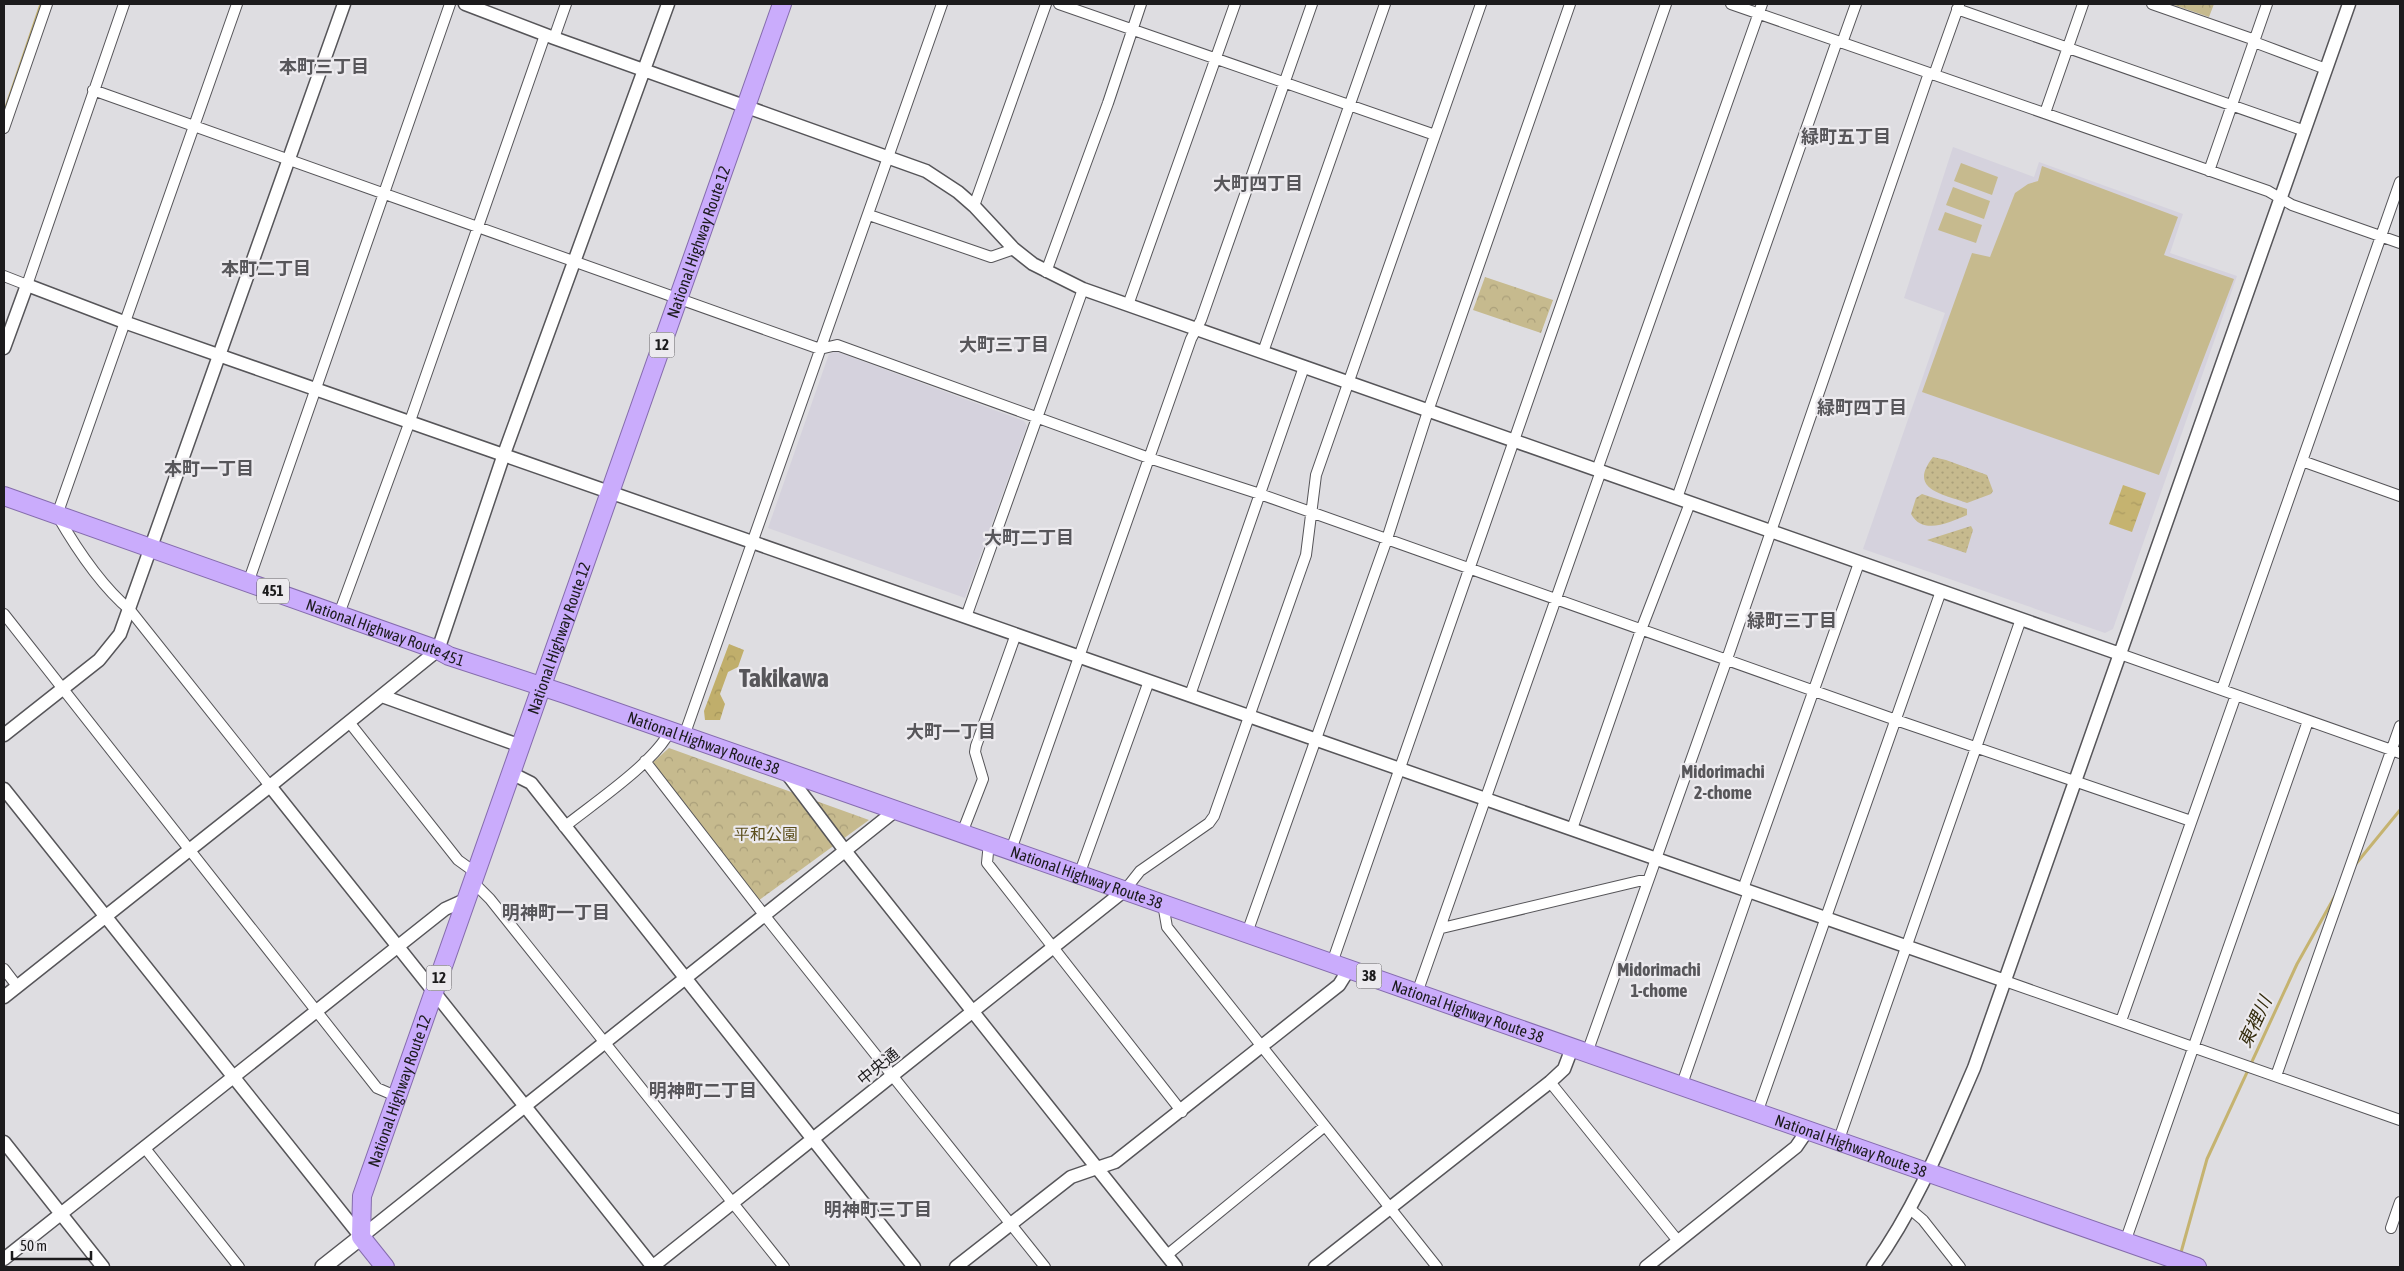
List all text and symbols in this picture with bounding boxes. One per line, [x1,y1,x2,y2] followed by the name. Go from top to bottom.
[279,56,369,77] district label: 本町三丁目
[1801,126,1891,147] district label: 緑町五丁目
[663,163,733,320] street label: National Highway Route 12
[1213,173,1303,194] district label: 大町四丁目
[221,258,311,279] district label: 本町二丁目
[650,332,674,358] road number: 12
[959,334,1049,355] district label: 大町三丁目
[1817,397,1907,418] district label: 緑町四丁目
[164,458,254,479] district label: 本町一丁目
[984,527,1074,548] district label: 大町二丁目
[524,560,594,716] street label: National Highway Route 12
[257,578,289,604] road number: 451
[304,595,467,669] street label: National Highway Route 451
[1747,610,1837,631] district label: 緑町三丁目
[739,663,829,693] district label: Takikawa
[625,708,782,778] street label: National Highway Route 38
[906,721,996,742] district label: 大町一丁目
[1681,761,1765,803] district label: Midorimachi 2-chome
[734,825,798,843] park label: 平和公園
[1008,842,1165,912] street label: National Highway Route 38
[502,902,610,923] district label: 明神町一丁目
[1617,959,1701,1001] district label: Midorimachi 1-chome
[1356,964,1382,988] road number: 38
[426,966,452,990] road number: 12
[1389,976,1546,1046] street label: National Highway Route 38
[2234,991,2276,1051] water label: 東裡川
[364,1012,434,1169] street label: National Highway Route 12
[854,1044,902,1088] street label: 中央通
[649,1080,757,1101] district label: 明神町二丁目
[1772,1111,1929,1180] street label: National Highway Route 38
[824,1199,932,1220] district label: 明神町三丁目
[12,1228,91,1260] scale bar
[20,1237,47,1254] text: 50 m

